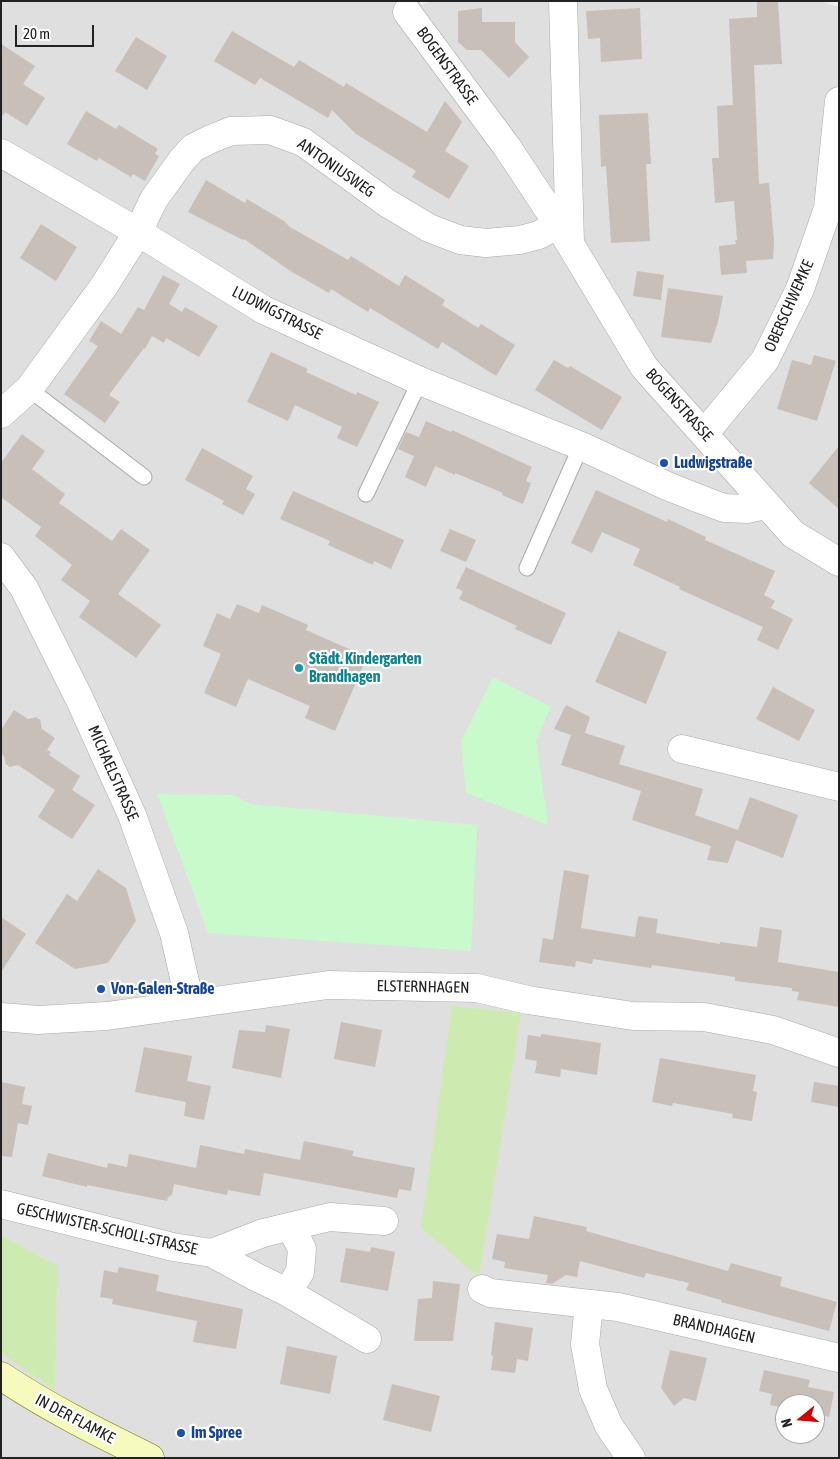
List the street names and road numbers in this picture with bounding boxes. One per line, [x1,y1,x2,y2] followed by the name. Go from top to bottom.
[412,23,482,109] street label: BOGENSTRASSE
[294,134,378,202] street label: ANTONIUSWEG
[760,257,818,355] street label: OBERSCHWEMKE
[229,282,325,344] street label: LUDWIGSTRASSE
[641,365,717,445] street label: BOGENSTRASSE
[83,723,143,823] street label: MICHAELSTRASSE
[376,977,470,997] street label: ELSTERNHAGEN
[15,1199,199,1259] street label: GESCHWISTER-SCHOLL-STRASSE
[671,1310,757,1348] street label: BRANDHAGEN
[32,1390,118,1448] street label: IN DER FLAMKE

